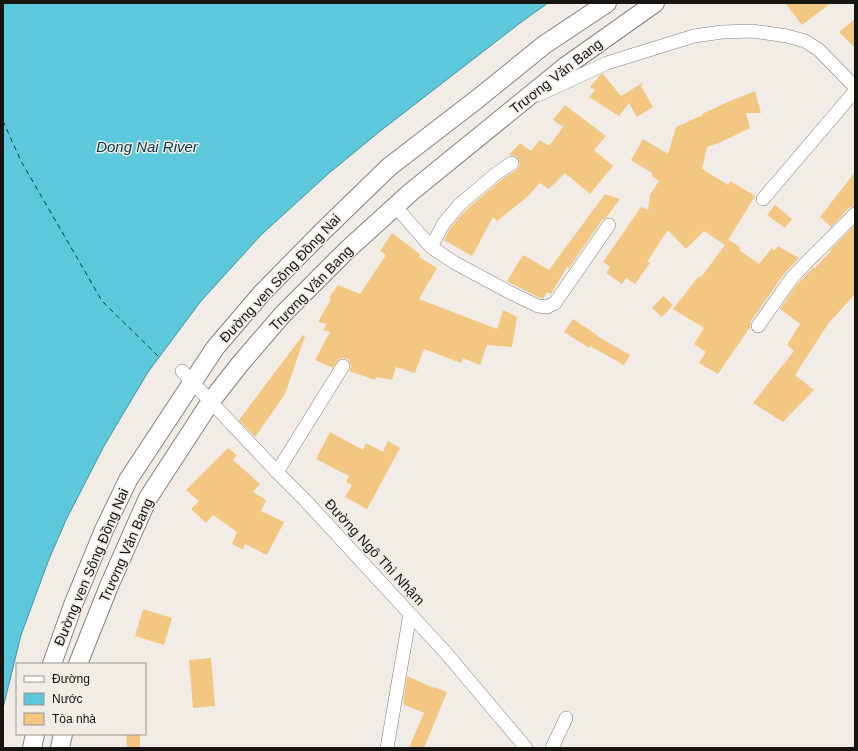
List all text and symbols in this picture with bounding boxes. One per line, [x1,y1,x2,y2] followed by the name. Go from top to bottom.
[507,35,605,117] street label: Trương Văn Bang
[96,138,199,155] water label: Dong Nai River
[216,211,344,345] street label: Đường ven Sông Đồng Nai
[266,242,356,334] street label: Trương Văn Bang
[51,486,131,648] street label: Đường ven Sông Đồng Nai
[96,495,156,605] street label: Trương Văn Bang
[322,496,428,608] street label: Đường Ngô Thì Nhậm
[16,663,146,735] legend
[52,672,90,686] text: Đường
[52,692,83,706] text: Nước
[52,712,96,726] text: Tòa nhà

